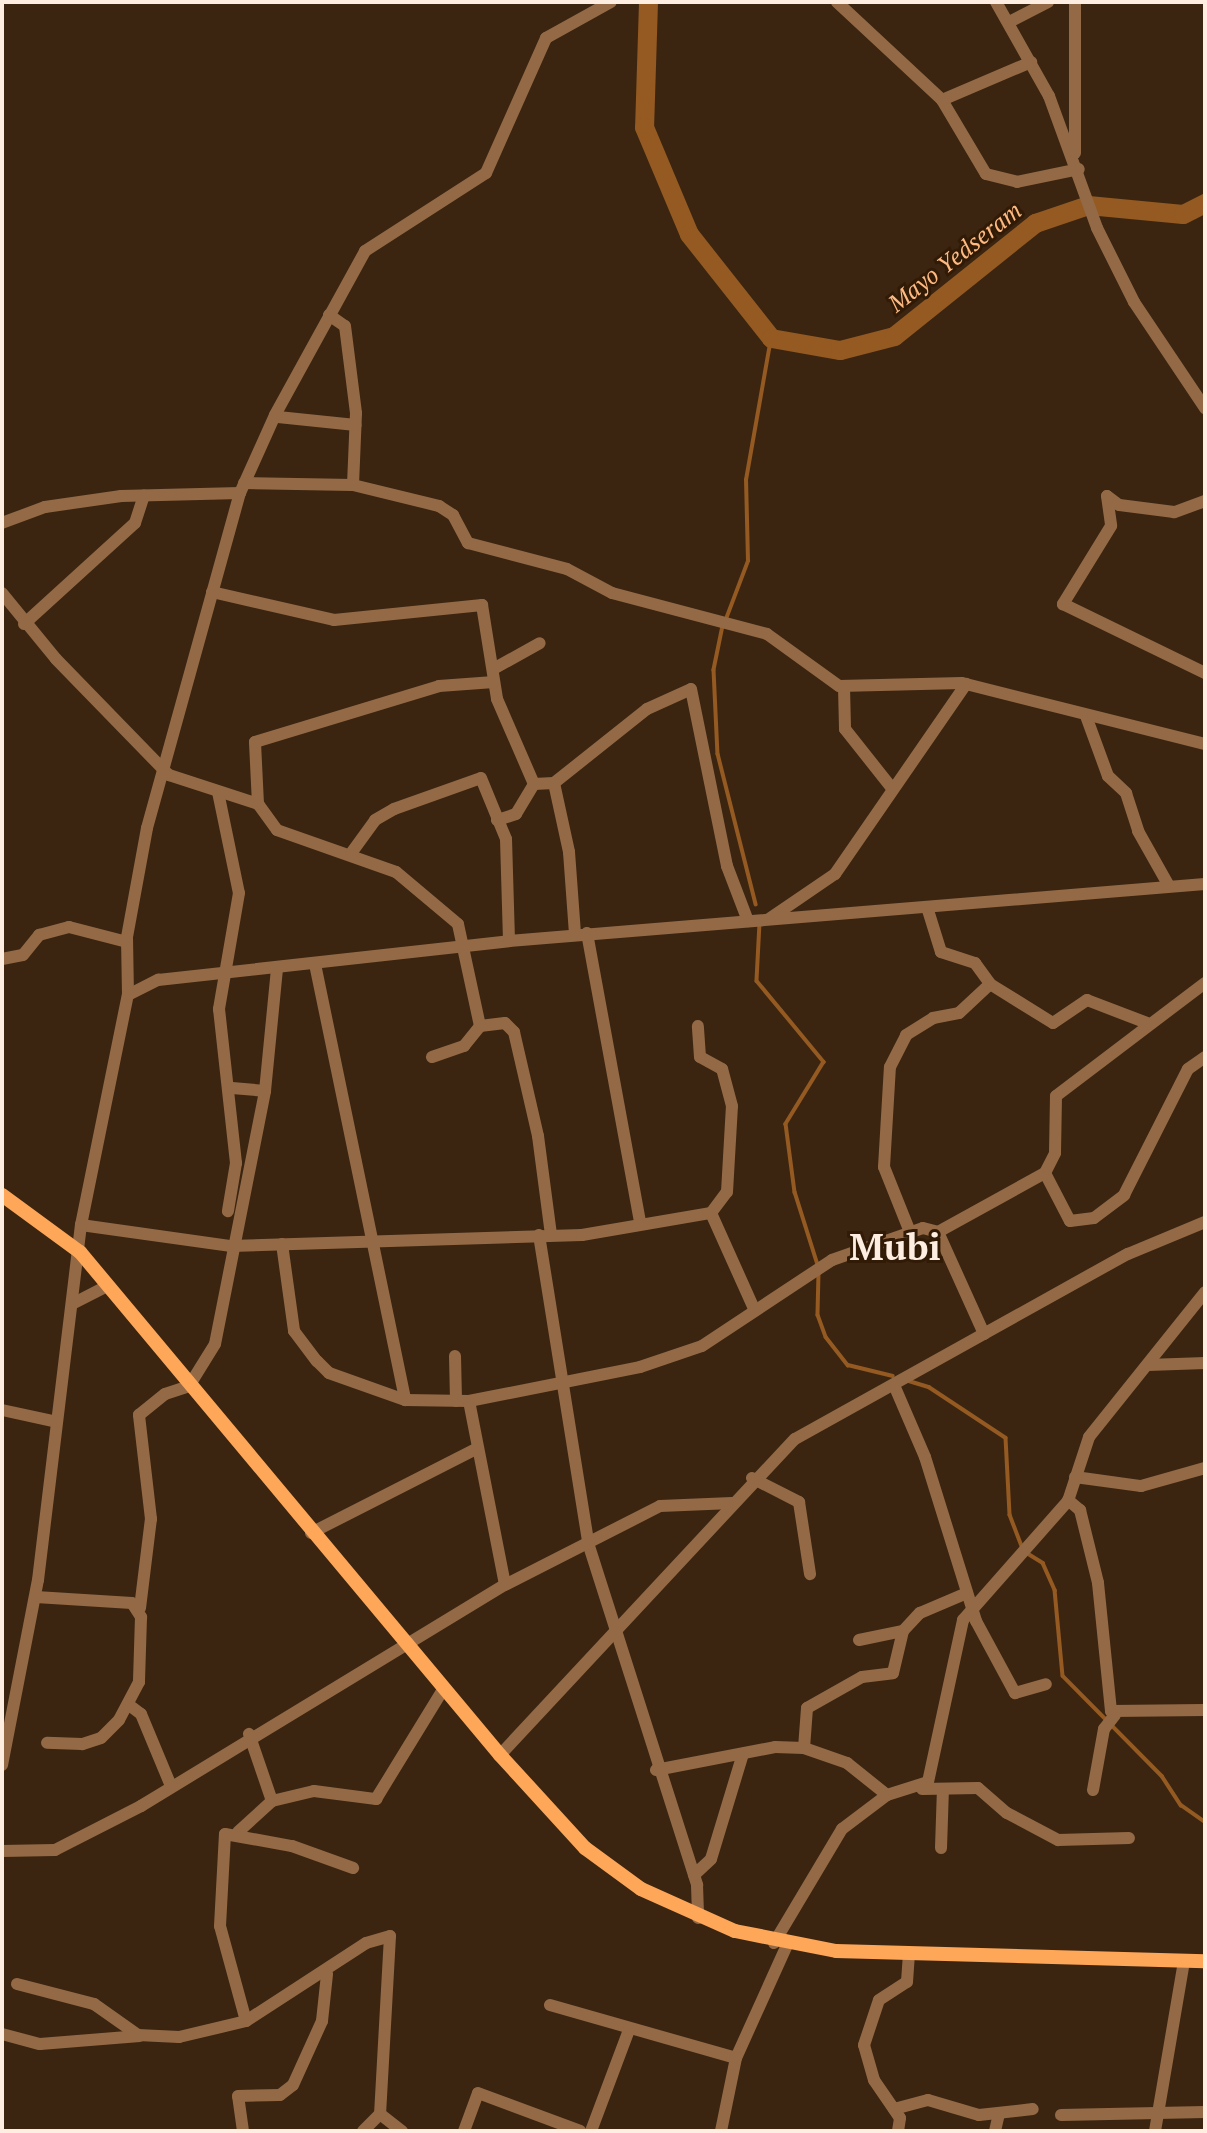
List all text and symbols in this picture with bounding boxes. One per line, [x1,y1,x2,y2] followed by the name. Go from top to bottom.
[882,196,1028,318] water label: Mayo Yedseram
[849,1225,941,1269] district label: Mubi

